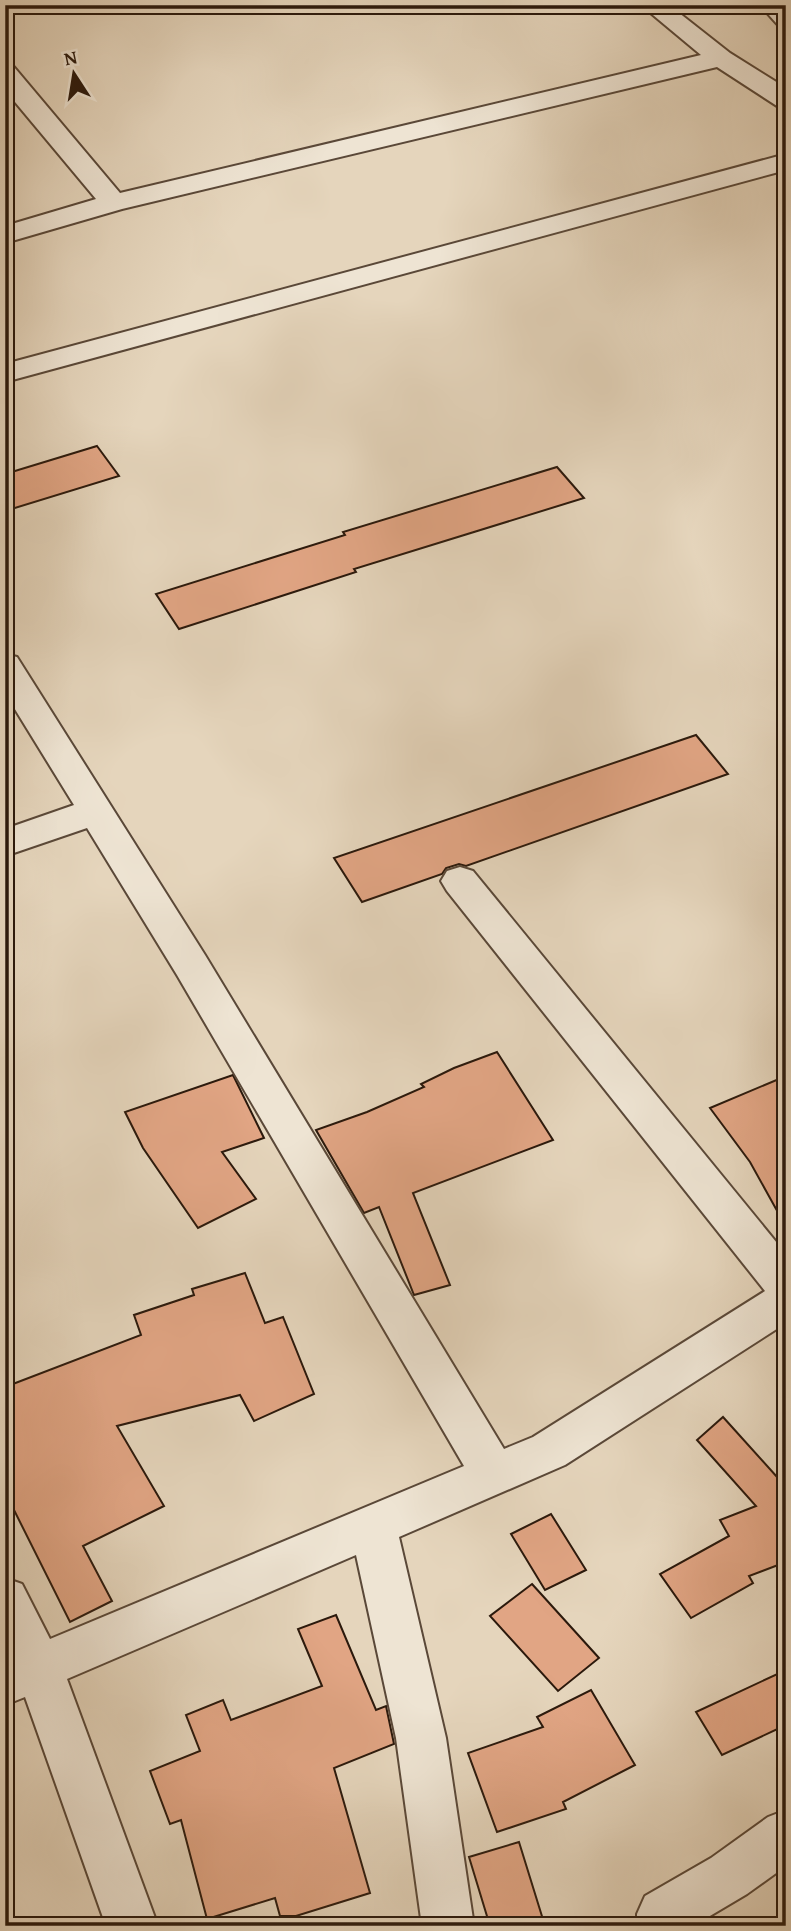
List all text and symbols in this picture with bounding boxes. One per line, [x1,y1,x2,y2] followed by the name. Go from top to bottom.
[38,38,108,108] north arrow
[61,42,80,72] text: N

